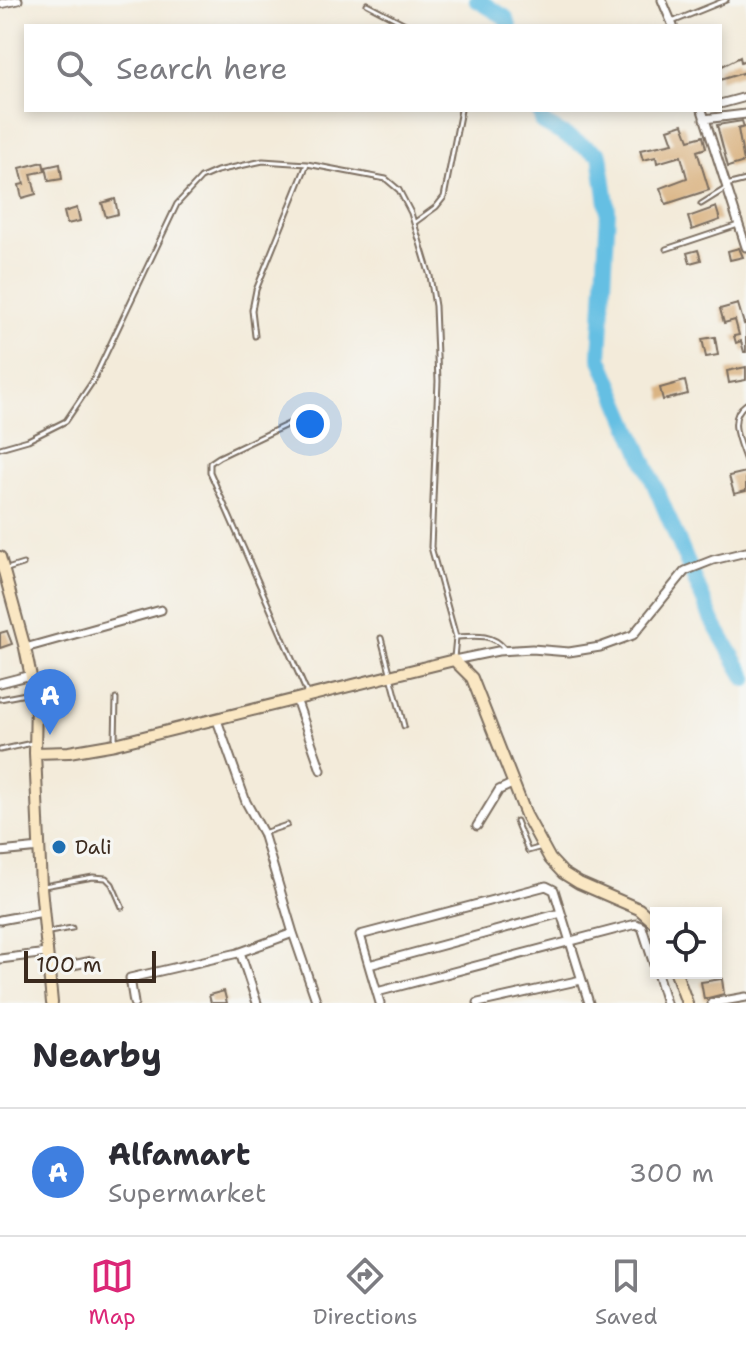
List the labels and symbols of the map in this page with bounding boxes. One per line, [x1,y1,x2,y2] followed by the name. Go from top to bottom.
[290,404,330,444] your location
[24,669,76,735] pin: A
[75,834,112,860] place label: Dali
[50,838,68,856] marker: Dali
[24,947,156,983] scale bar

